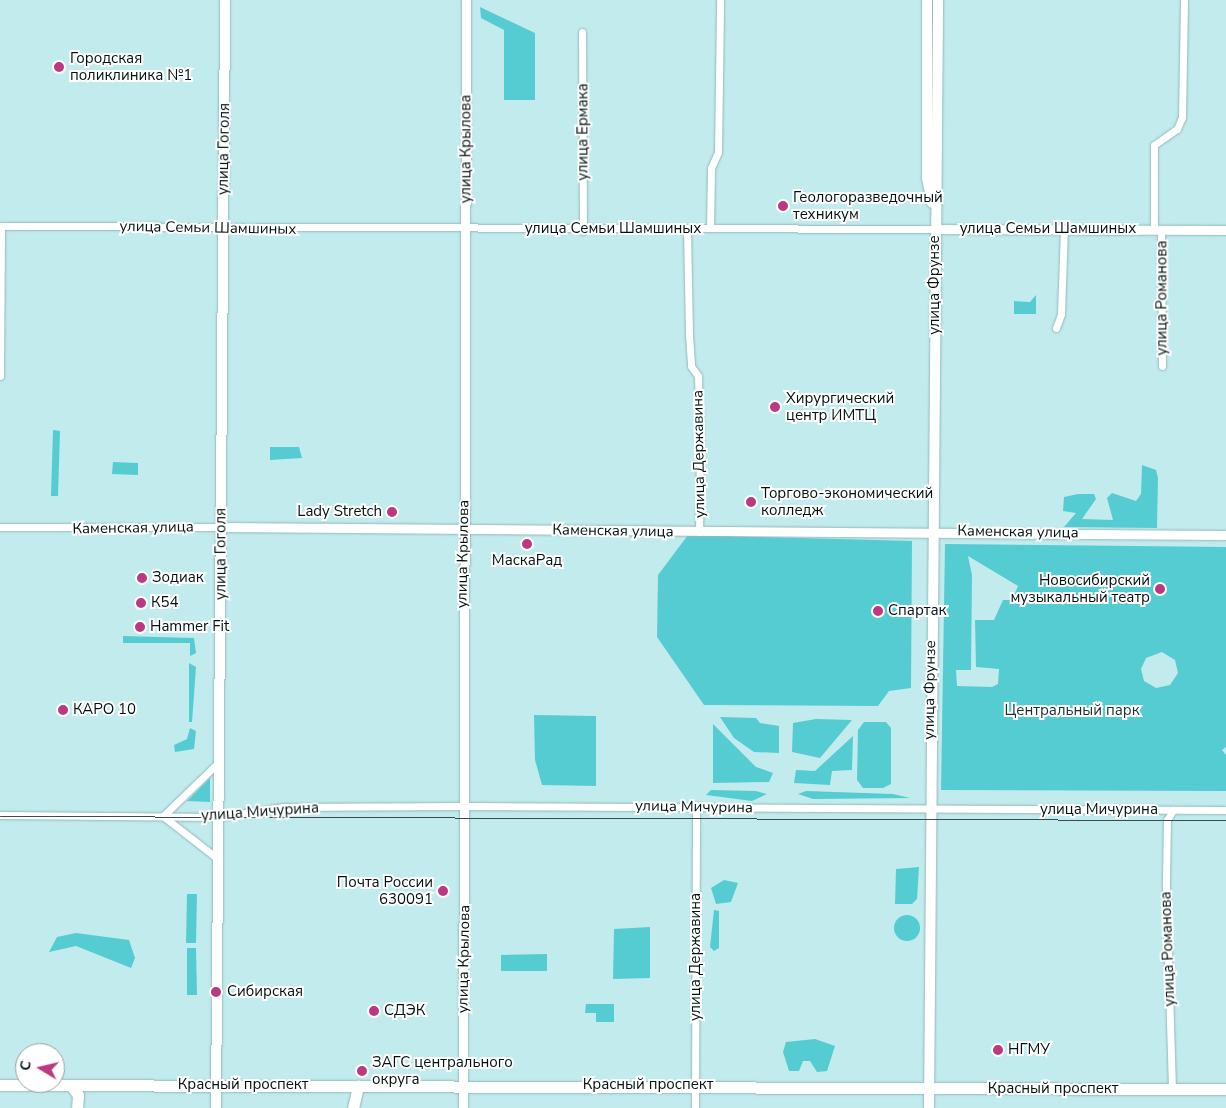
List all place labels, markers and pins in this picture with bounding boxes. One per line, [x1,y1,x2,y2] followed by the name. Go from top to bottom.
[70,49,192,84] place label: Городская поликлиника №1
[52,60,66,74] marker: Городская поликлиника №1
[793,188,943,223] place label: Геологоразведочный техникум
[777,200,789,212] marker: Геологоразведочный техникум
[786,389,894,424] place label: Хирургический центр ИМТЦ
[768,400,782,414] marker: Хирургический центр ИМТЦ
[761,484,933,519] place label: Торгово-экономический колледж
[745,496,757,508] marker: Торгово-экономический колледж
[297,503,382,521] place label: Lady Stretch
[386,506,398,518] marker: Lady Stretch
[521,538,533,550] marker: МаскаРад
[492,552,562,570] place label: МаскаРад
[152,569,204,587] place label: Зодиак
[1010,571,1150,606] place label: Новосибирский музыкальный театр
[136,572,148,584] marker: Зодиак
[1154,583,1166,595] marker: Новосибирский музыкальный театр
[151,594,179,612] place label: К54
[135,597,147,609] marker: К54
[888,602,946,620] place label: Спартак
[872,605,884,617] marker: Спартак
[150,618,229,636] place label: Hammer Fit
[134,621,146,633] marker: Hammer Fit
[73,701,136,719] place label: КАРО 10
[57,704,69,716] marker: КАРО 10
[337,873,433,908] place label: Почта России 630091
[437,885,449,897] marker: Почта России 630091
[227,983,303,1001] place label: Сибирская
[209,985,223,999] marker: Сибирская
[384,1002,425,1020] place label: СДЭК
[368,1005,380,1017] marker: СДЭК
[1008,1041,1050,1059] place label: НГМУ
[992,1044,1004,1056] marker: НГМУ
[372,1053,513,1088] place label: ЗАГС центрального округа
[356,1065,368,1077] marker: ЗАГС центрального округа

